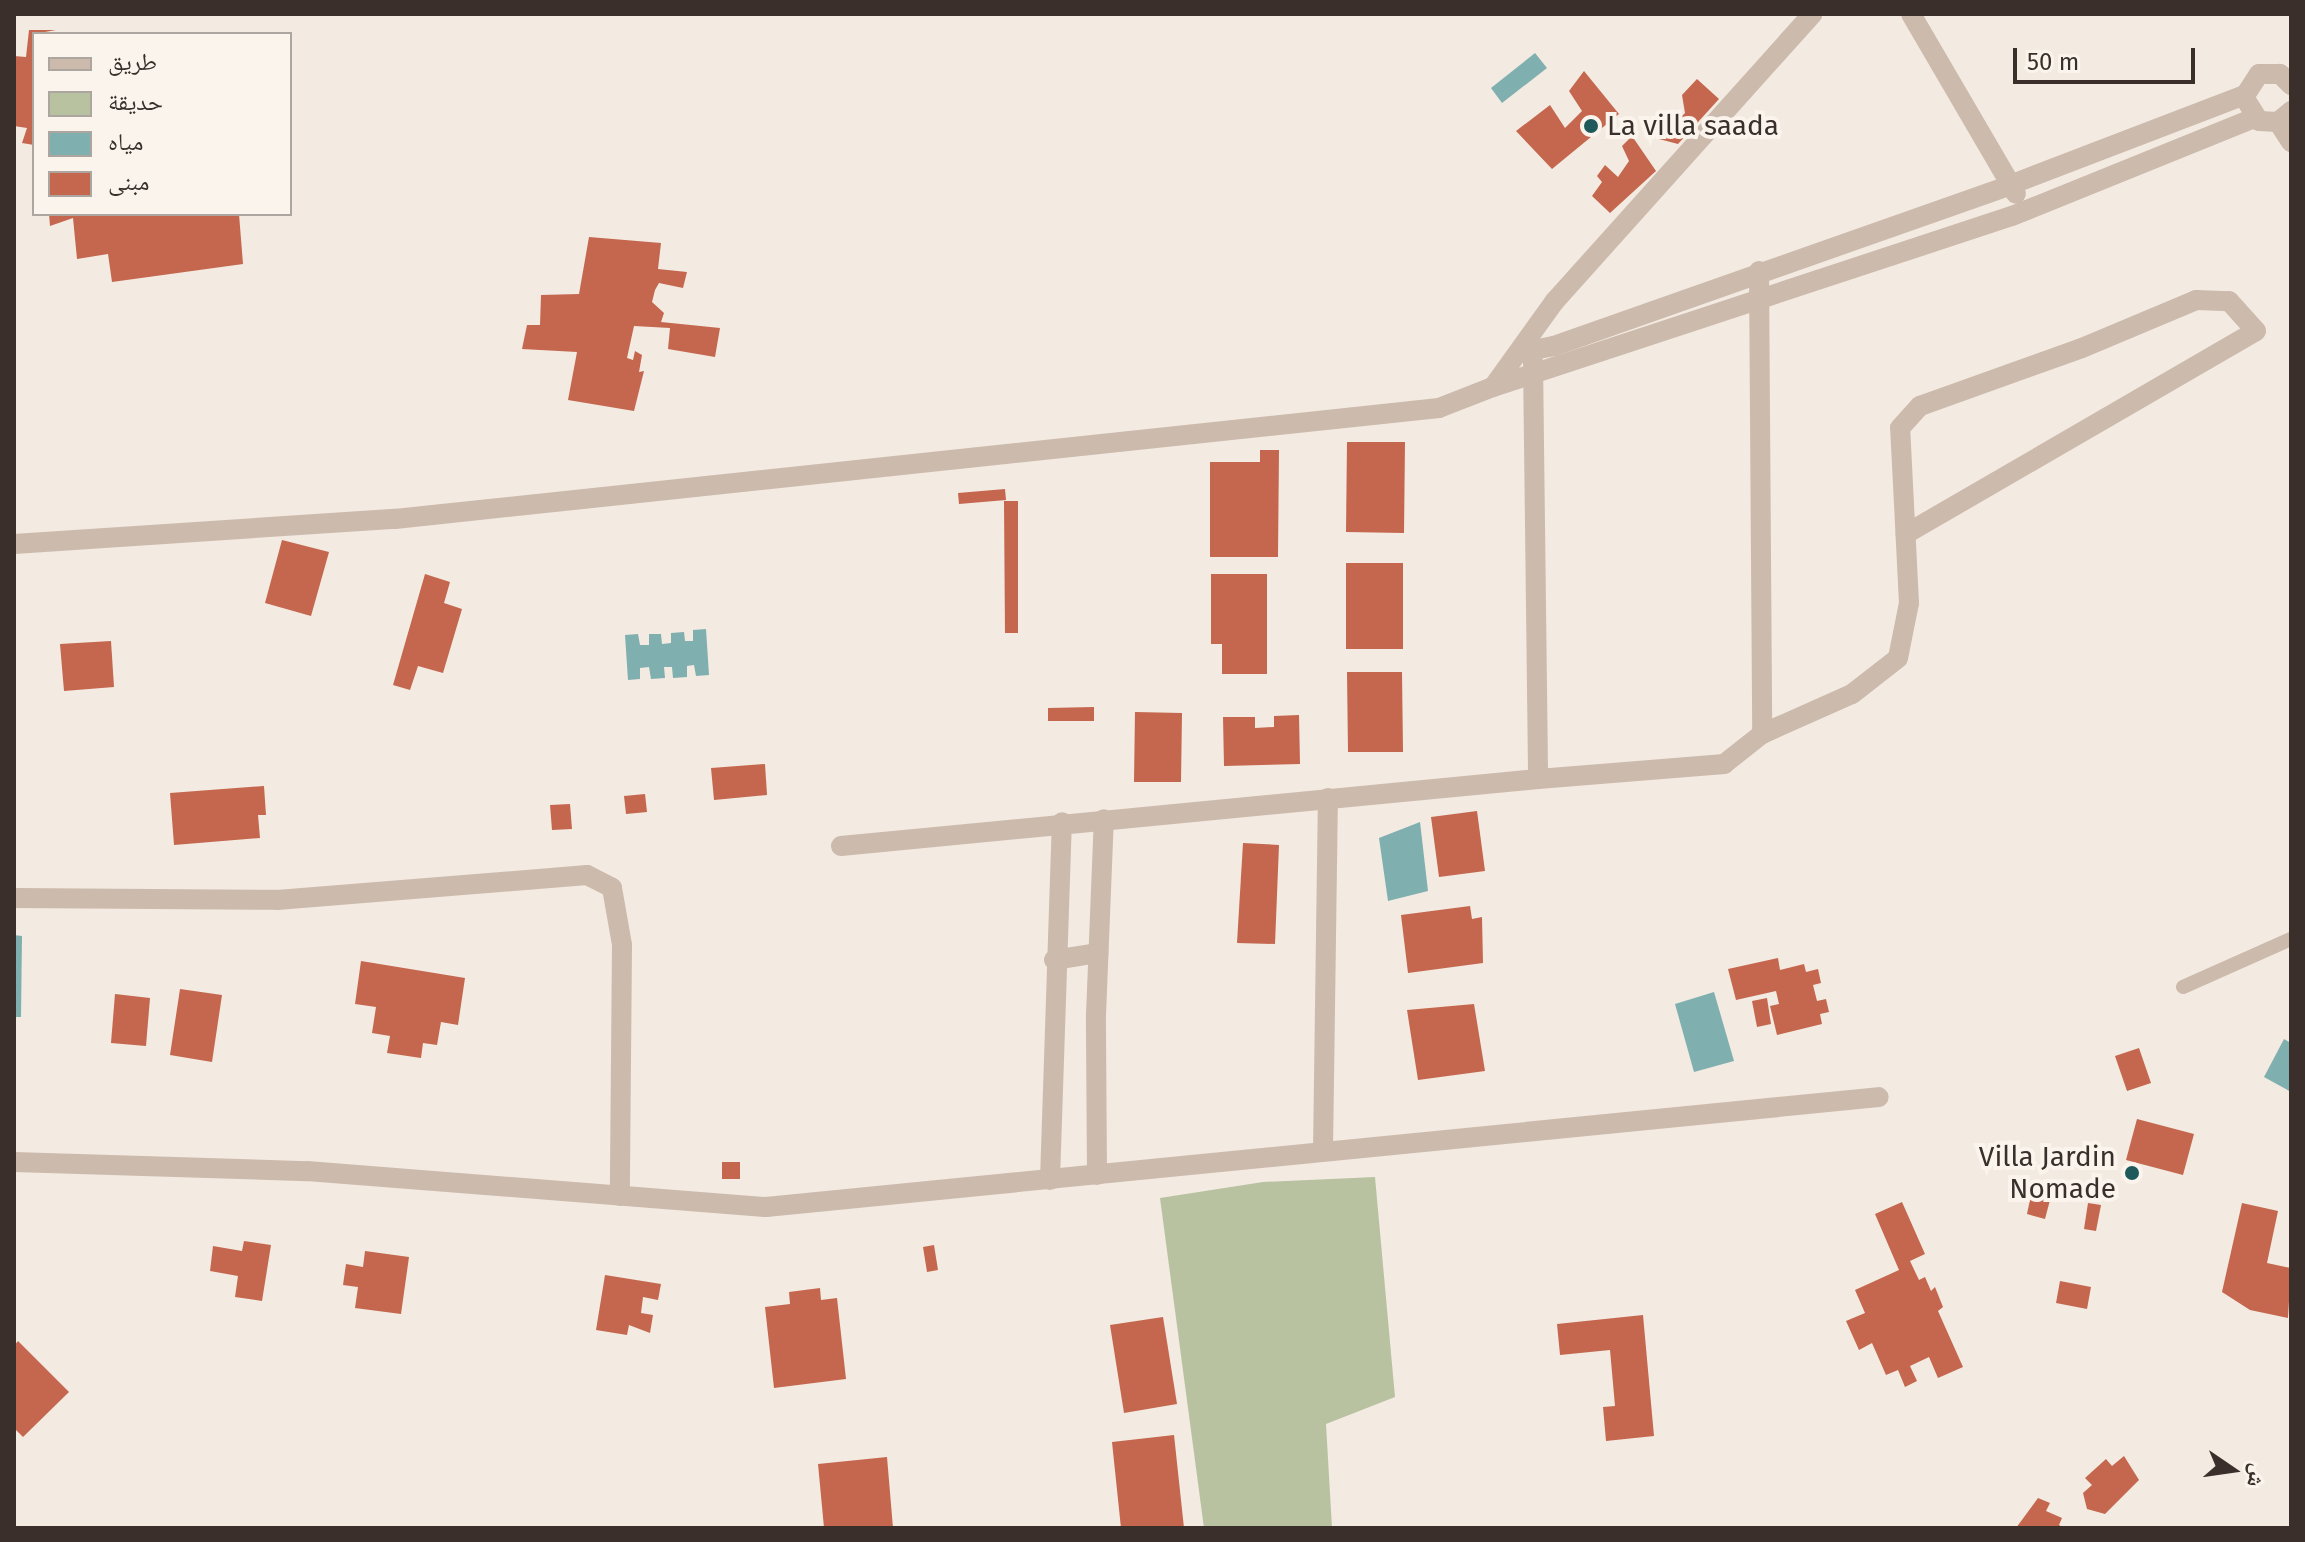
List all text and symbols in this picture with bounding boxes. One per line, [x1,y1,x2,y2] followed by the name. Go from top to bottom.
[32,32,292,216] legend
[2017,32,2199,82] scale bar
[108,48,157,76] text: طريق
[2027,48,2079,76] text: 50 m
[108,88,163,116] text: حديقة
[1607,109,1779,143] place label: La villa saada
[1582,117,1600,135] marker: La villa saada
[108,128,143,156] text: مياه
[108,168,149,196] text: مبنى
[1979,1140,2116,1206] place label: Villa Jardin Nomade
[2123,1164,2141,1182] marker: Villa Jardin Nomade
[2193,1430,2273,1510] north arrow
[2241,1461,2273,1490] text: ش

